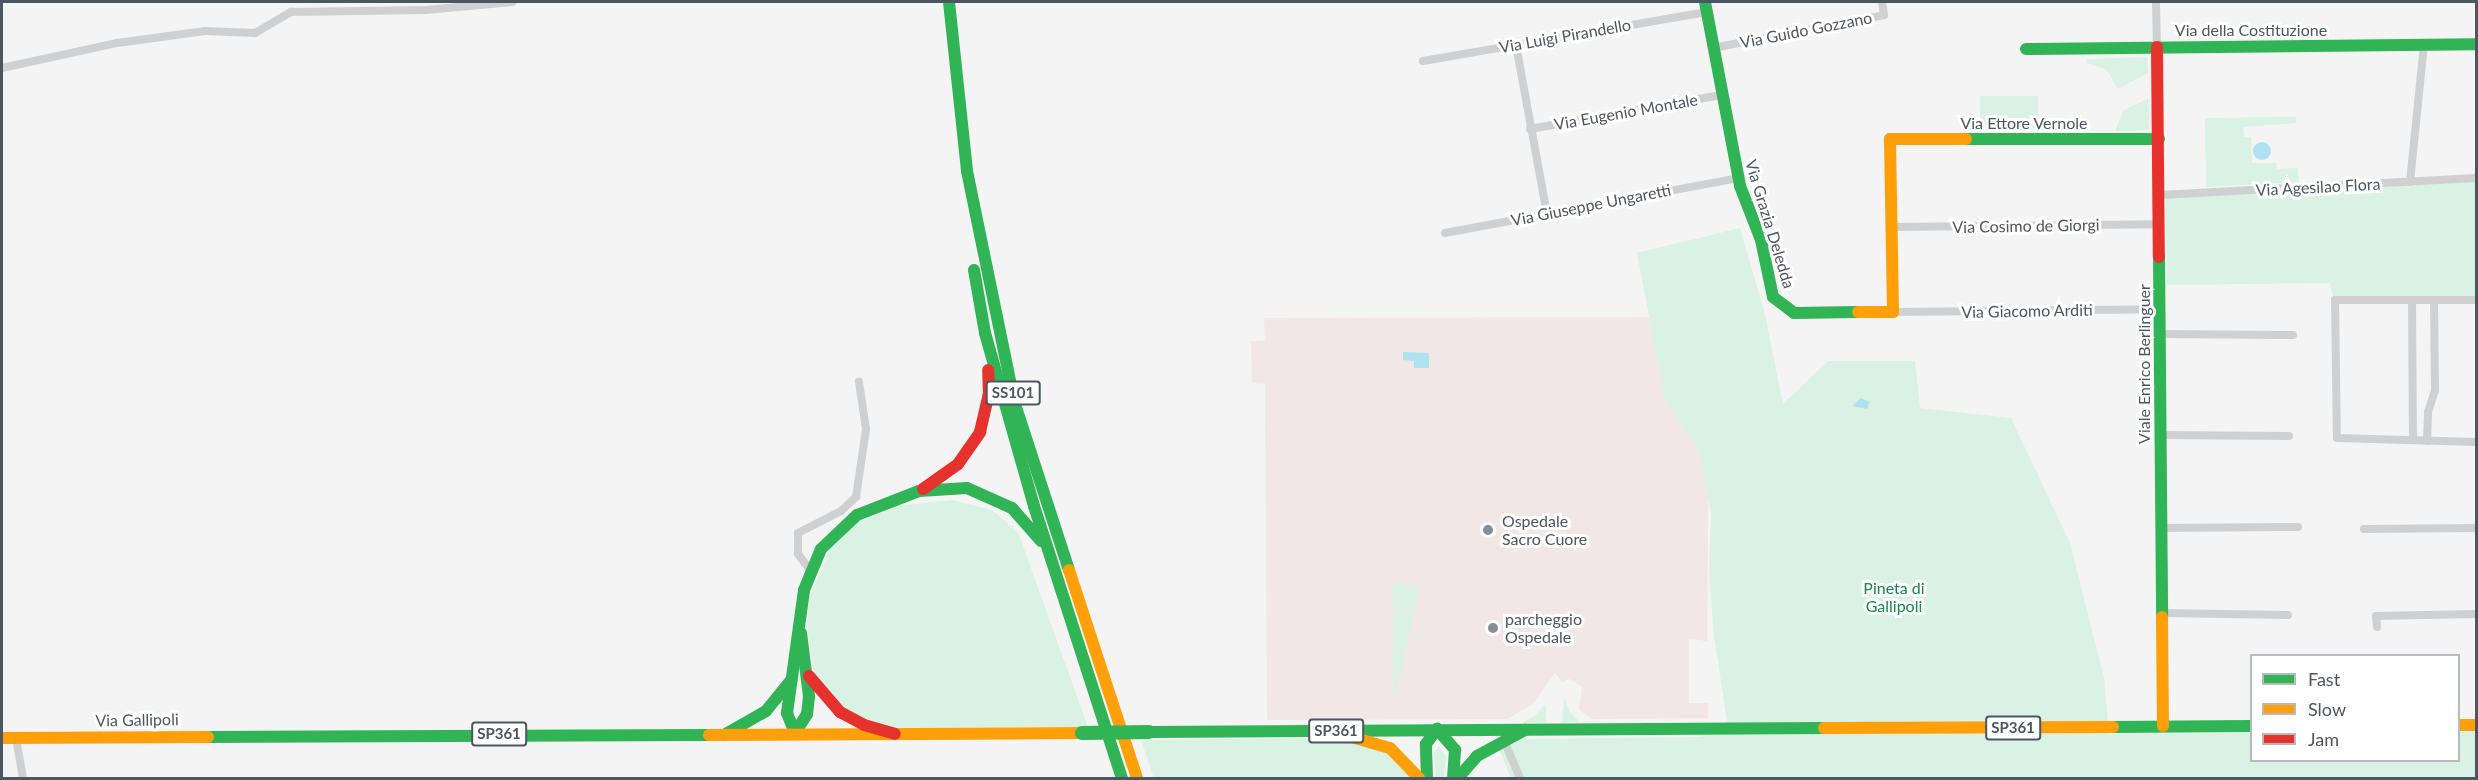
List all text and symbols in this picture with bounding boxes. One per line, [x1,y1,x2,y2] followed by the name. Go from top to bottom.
[1738,8,1874,52] street label: Via Guido Gozzano
[1498,15,1632,57] street label: Via Luigi Pirandello
[2175,20,2327,40] street label: Via della Costituzione
[1553,90,1699,134] street label: Via Eugenio Montale
[1960,113,2088,133] street label: Via Ettore Vernole
[1741,157,1799,291] street label: Via Grazia Deledda
[2255,174,2381,200] street label: Via Agesilao Flora
[1509,180,1673,230] street label: Via Giuseppe Ungaretti
[1952,215,2100,237] street label: Via Cosimo de Giorgi
[2134,284,2154,444] street label: Viale Enrico Berlinguer
[1961,300,2093,322] street label: Via Giacomo Arditi
[984,381,1042,405] road number: SS101
[1502,511,1587,549] place label: Ospedale Sacro Cuore
[1479,521,1497,539] marker: Ospedale Sacro Cuore
[1863,578,1925,616] park label: Pineta di Gallipoli
[1505,609,1582,647] place label: parcheggio Ospedale
[1486,621,1500,635] marker: parcheggio Ospedale
[2250,654,2460,762] legend
[2308,668,2340,690] text: Fast
[2308,698,2346,720] text: Slow
[95,710,179,730] street label: Via Gallipoli
[1984,716,2042,740] road number: SP361
[1308,719,1364,743] road number: SP361
[470,722,528,746] road number: SP361
[2308,728,2339,750] text: Jam

